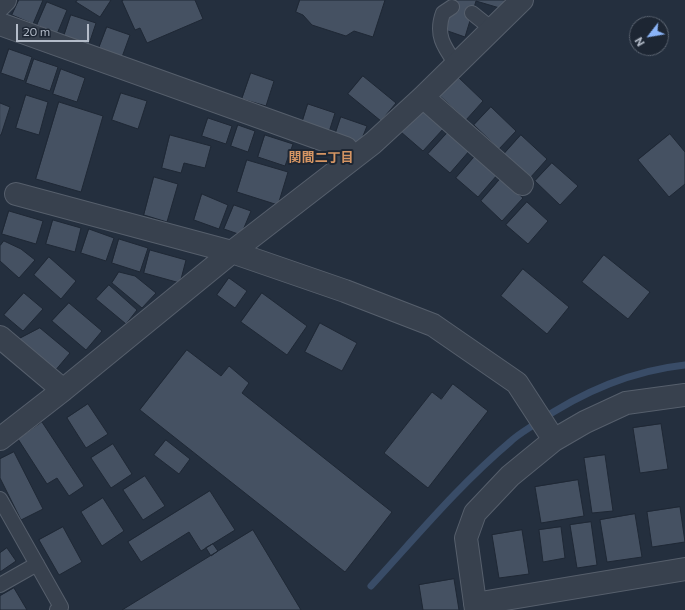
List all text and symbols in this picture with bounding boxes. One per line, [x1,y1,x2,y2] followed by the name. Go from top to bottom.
[18,16,91,42] scale bar
[629,16,669,56] north arrow
[23,24,50,38] text: 20 m
[631,35,647,49] text: N
[289,150,353,166] district label: 関間二丁目

